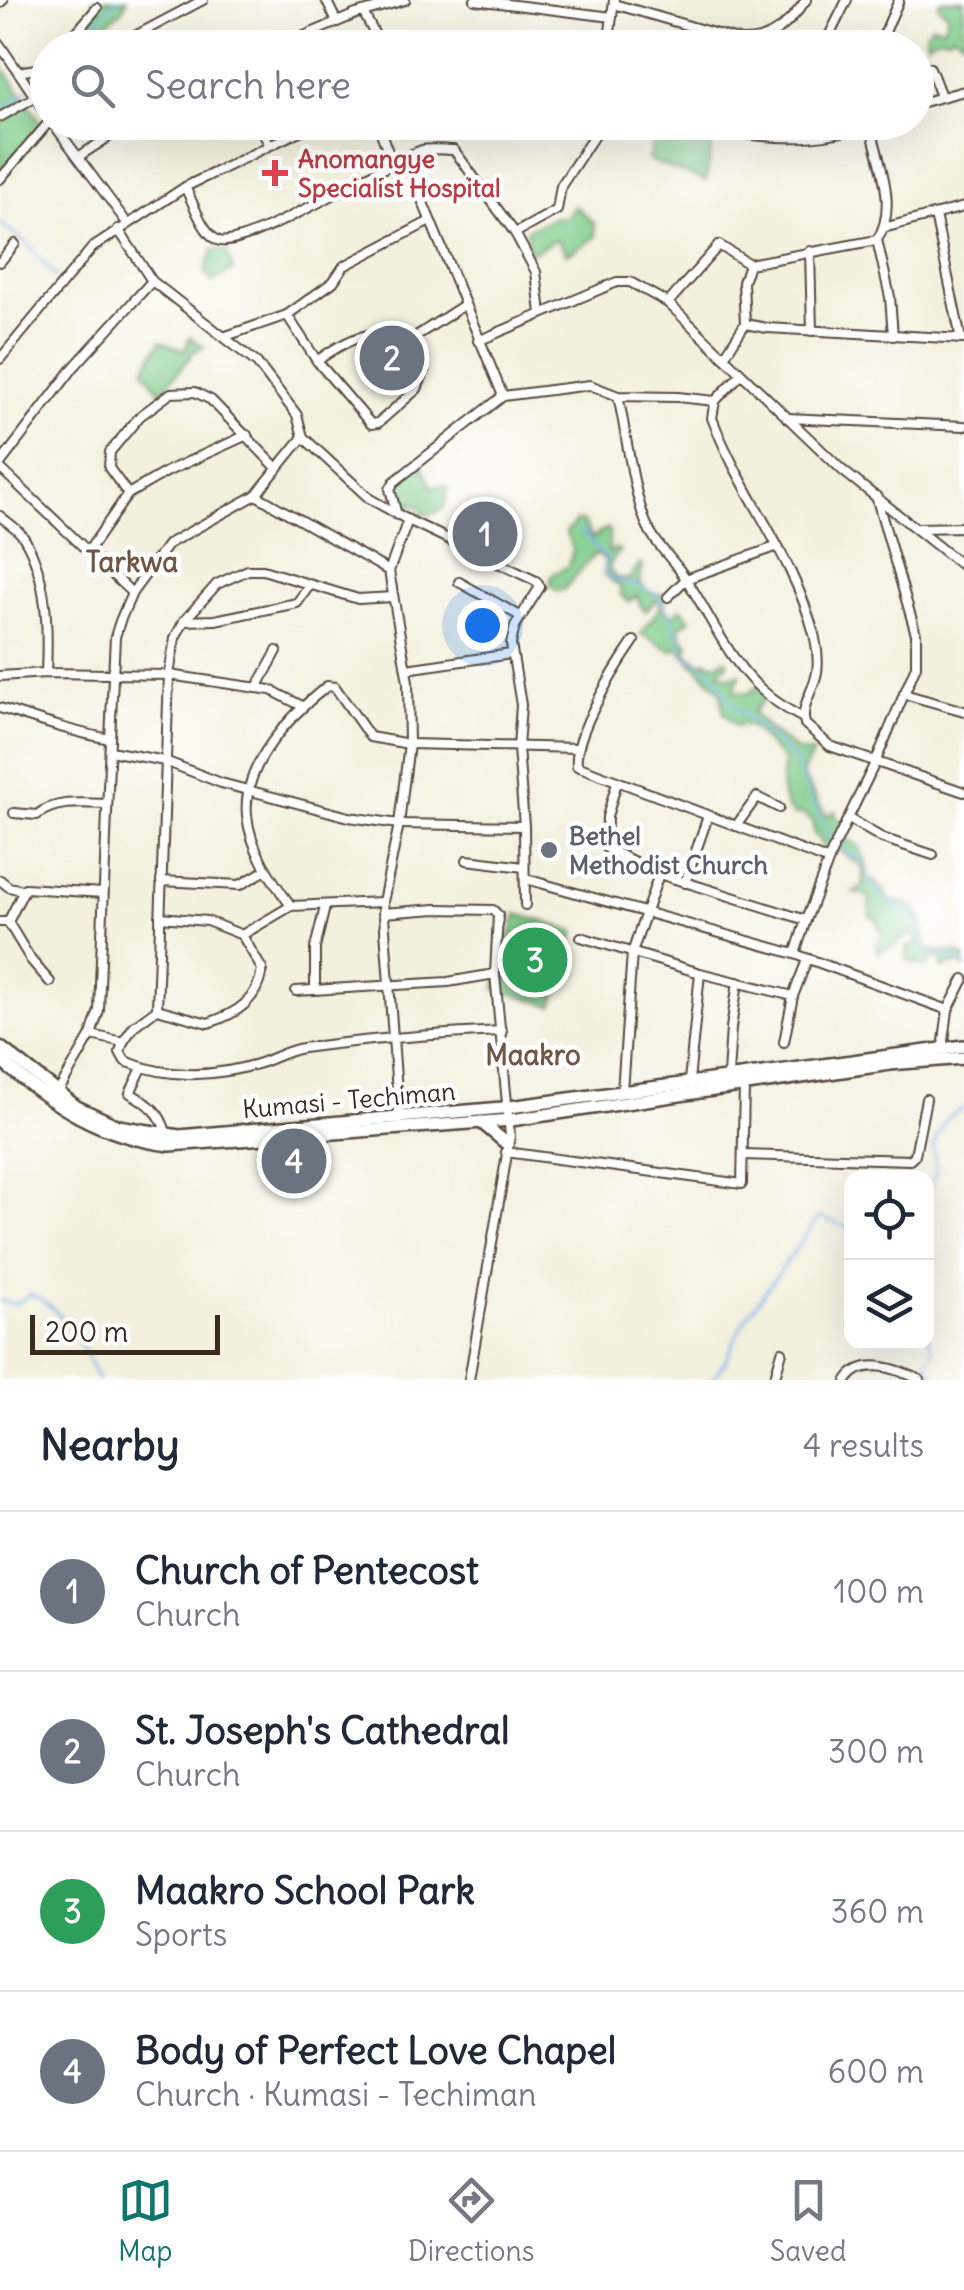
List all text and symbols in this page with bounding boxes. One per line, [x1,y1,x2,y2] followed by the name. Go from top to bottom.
[30,30,934,140] search box
[65,58,120,113] icon: search
[145,62,351,109] text: Search here
[298,143,501,204] place label: Anomangye Specialist Hospital
[262,160,288,186] marker: Anomangye Specialist Hospital
[360,320,424,396] pin: 2
[452,496,518,572] pin: 1
[86,544,178,580] district label: Tarkwa
[457,600,508,651] your location
[569,820,768,881] place label: Bethel Methodist Church
[538,839,560,861] marker: Bethel Methodist Church
[502,922,568,998] pin: 3
[485,1037,581,1073] district label: Maakro
[241,1075,457,1125] street label: Kumasi - Techiman
[262,1124,326,1198] pin: 4
[844,1170,934,1350] map controls
[844,1170,934,1260] button: locate
[844,1260,934,1350] button: layers
[30,1310,220,1354] scale bar
[45,1314,128,1350] text: 200 m
[40,1419,179,1471] text: Nearby
[803,1425,924,1466] text: 4 results
[135,1547,479,1594] text: Church of Pentecost
[66,1571,79,1612] text: 1
[834,1571,924,1612] text: 100 m
[135,1594,241,1635] text: Church
[135,1707,509,1754] text: St. Joseph's Cathedral
[64,1731,81,1772] text: 2
[828,1731,924,1772] text: 300 m
[135,1754,241,1795] text: Church
[135,1867,475,1914] text: Maakro School Park
[63,1891,82,1932] text: 3
[831,1891,924,1932] text: 360 m
[135,1914,227,1955] text: Sports
[135,2027,616,2074] text: Body of Perfect Love Chapel
[63,2051,82,2092] text: 4
[828,2051,924,2092] text: 600 m
[135,2074,537,2115] text: Church · Kumasi - Techiman
[118,2173,173,2269] tab: Map
[408,2173,534,2269] tab: Directions
[770,2173,846,2269] tab: Saved

